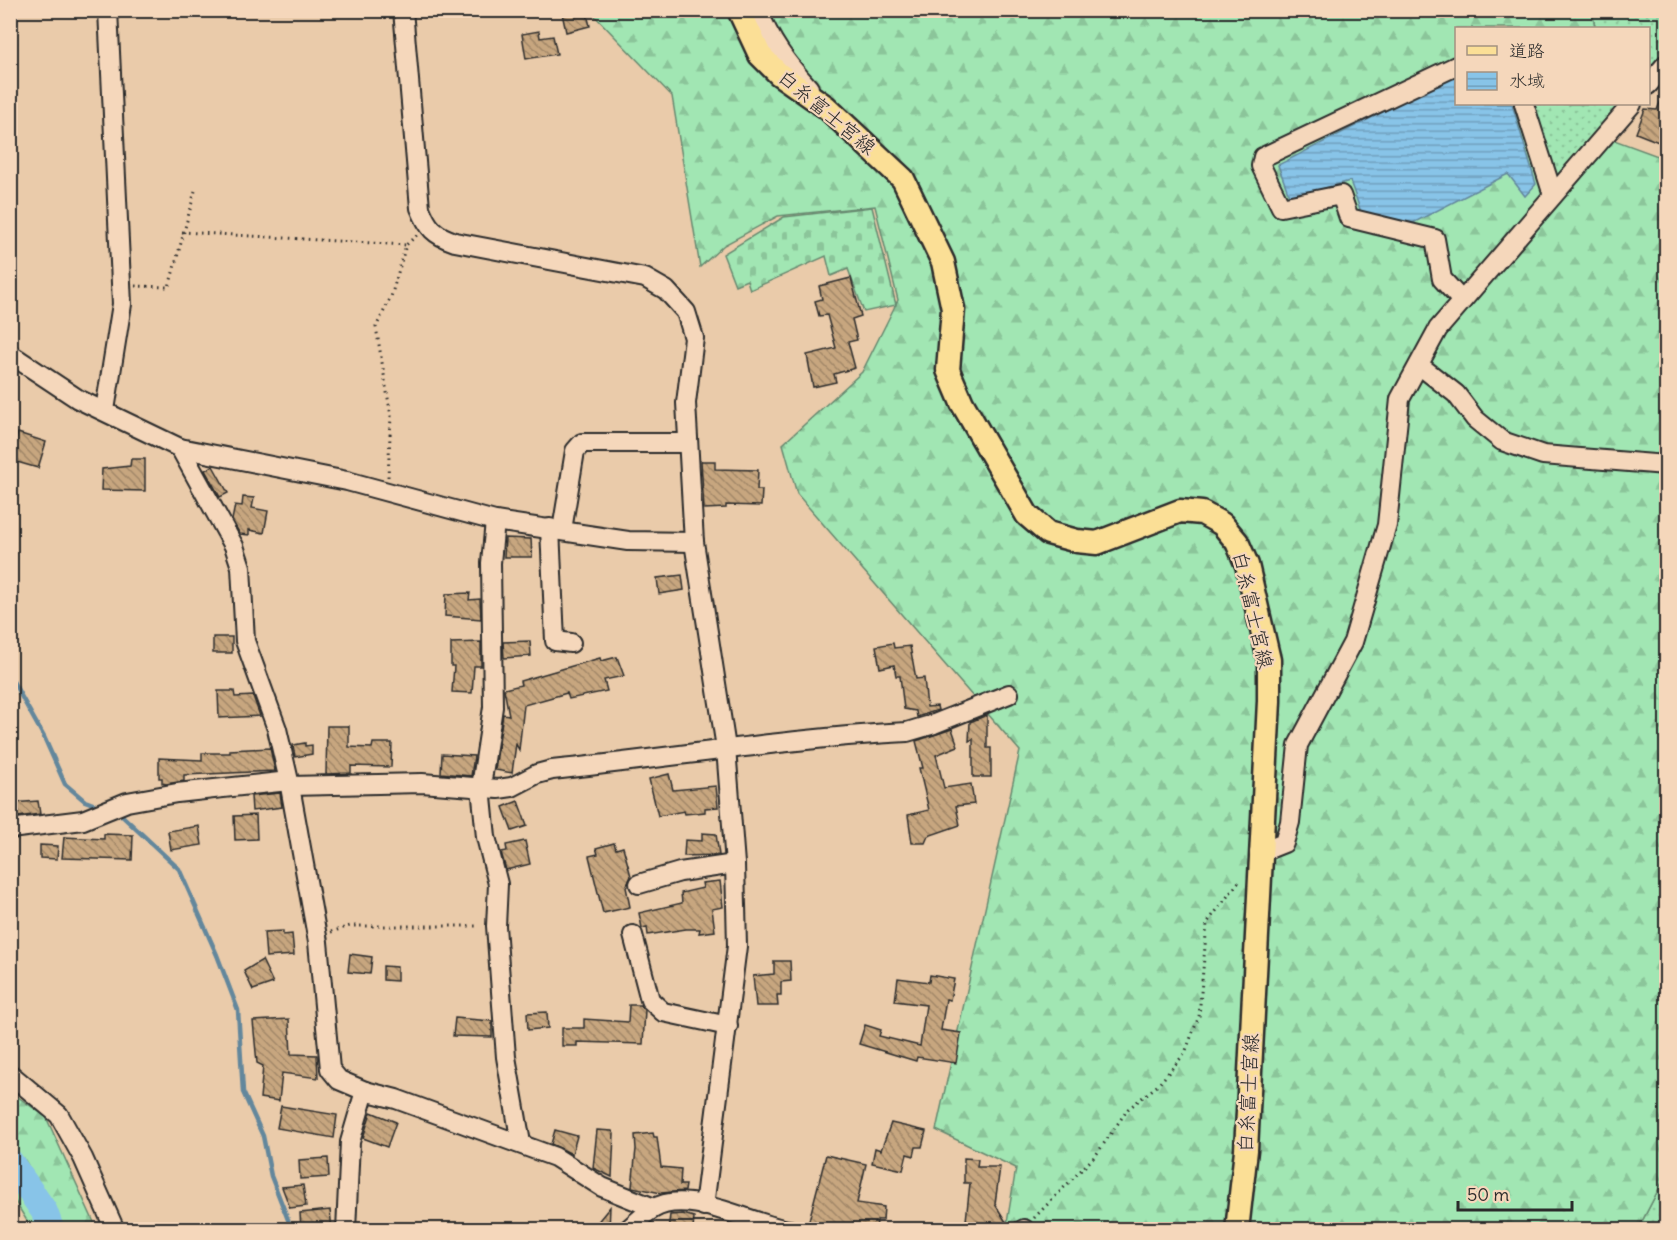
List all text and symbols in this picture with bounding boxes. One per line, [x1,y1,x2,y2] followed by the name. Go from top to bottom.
[1455,27,1650,105] legend
[1509,39,1545,62] text: 道路
[773,63,881,160] street label: 白糸富士宮線
[1509,69,1545,92] text: 水域
[1228,549,1279,671] street label: 白糸富士宮線
[1232,1032,1263,1154] street label: 白糸富士宮線
[1458,1174,1572,1212] scale bar
[1467,1183,1509,1206] text: 50 m

